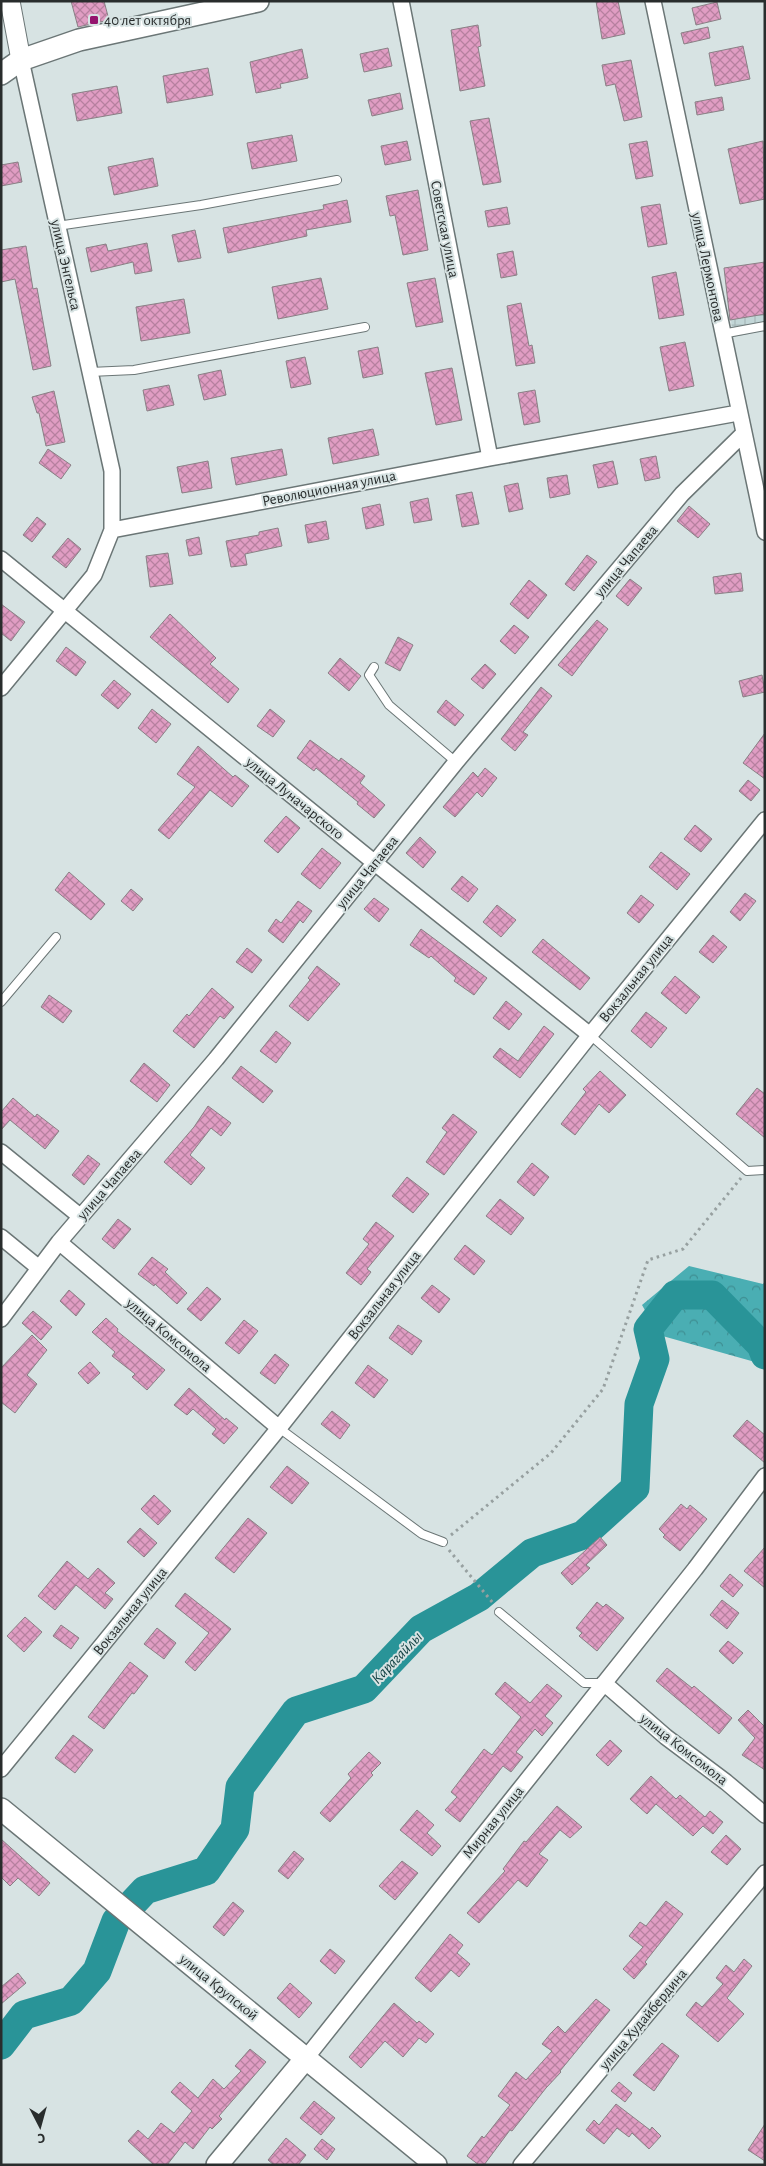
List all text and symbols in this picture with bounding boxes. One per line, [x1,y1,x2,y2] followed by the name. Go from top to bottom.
[104,13,191,28] place label: 40 лет октября
[88,14,100,26] marker: 40 лет октября
[428,179,461,279] street label: Советская улица
[688,210,726,323] street label: улица Лермонтова
[48,217,83,312] street label: улица Энгельса
[261,468,397,509] street label: Революционная улица
[591,522,661,601] street label: улица Чапаева
[242,754,346,842] street label: улица Луначарского
[333,833,401,912] street label: улица Чапаева
[597,931,676,1025] street label: Вокзальная улица
[74,1146,144,1224] street label: улица Чапаева
[345,1248,424,1343] street label: Вокзальная улица
[122,1295,214,1375] street label: улица Комсомола
[91,1564,170,1658] street label: Вокзальная улица
[368,1629,426,1687] water label: Карагайлы
[636,1710,730,1788] street label: улица Комсомола
[460,1783,527,1861] street label: Мирная улица
[176,1951,261,2023] street label: улица Крупской
[596,1966,690,2073] street label: улица Худайбердина
[15,2101,65,2151] north arrow
[36,2131,46,2145] text: С

